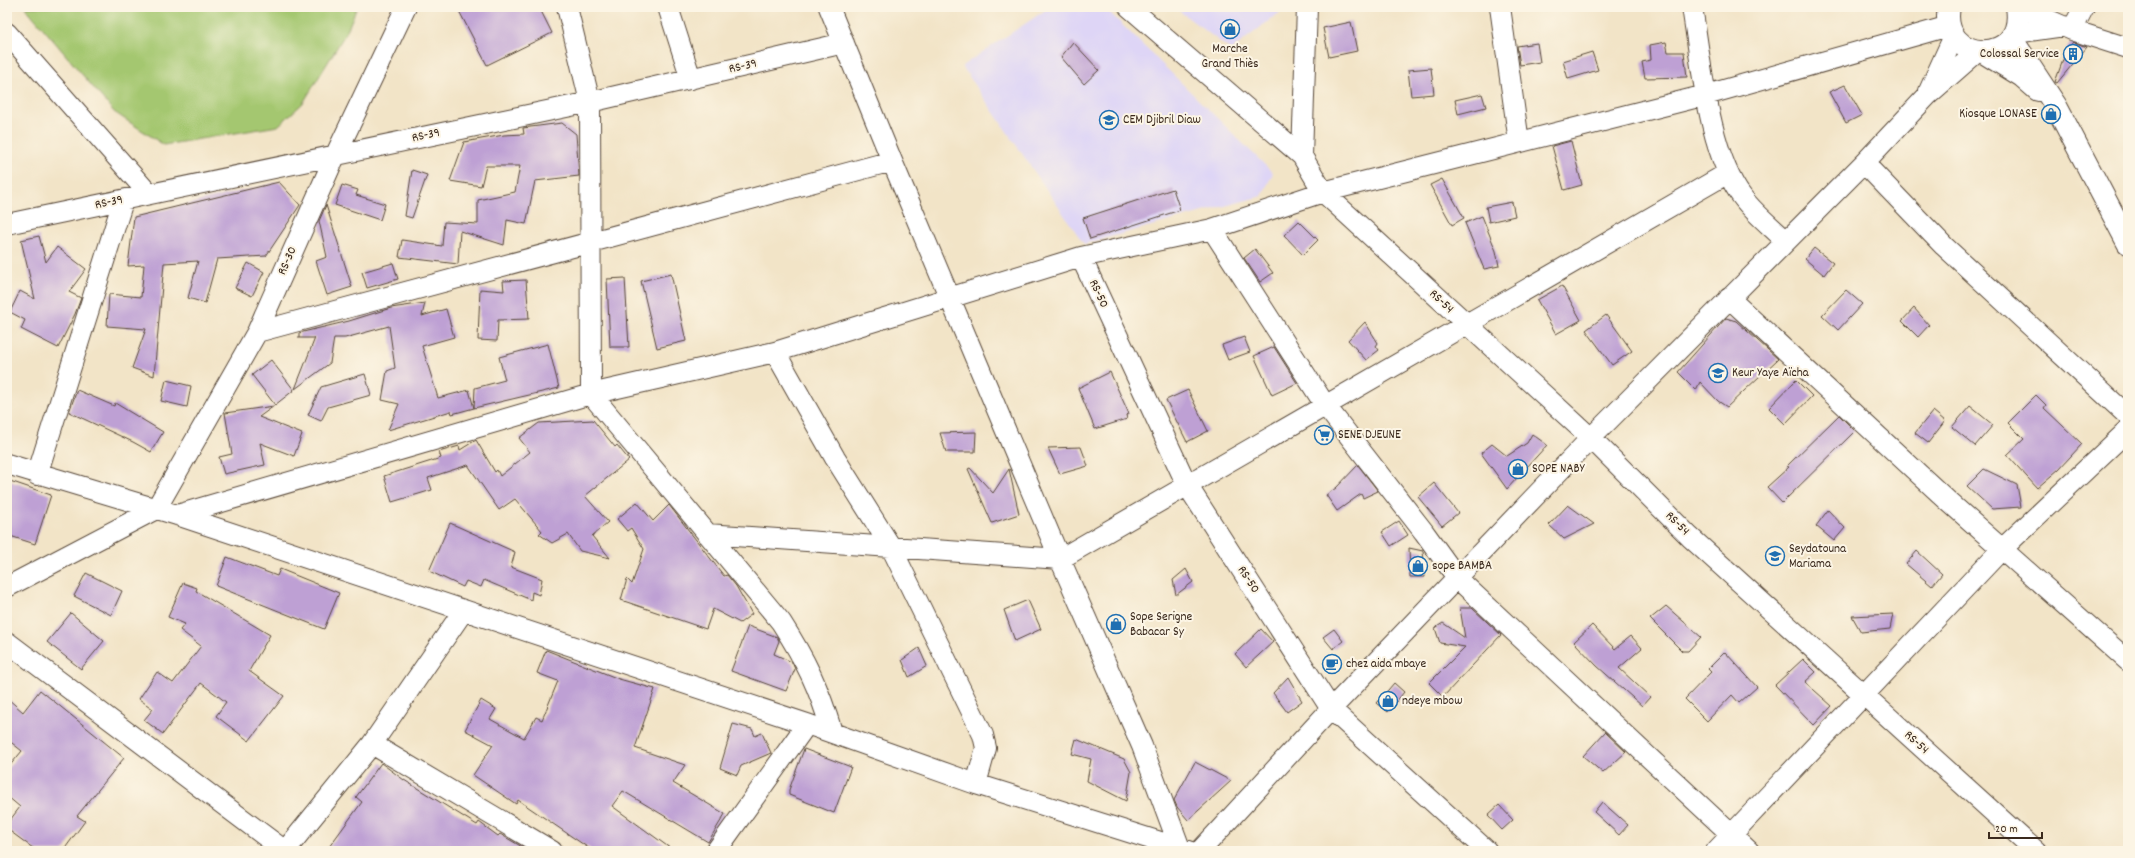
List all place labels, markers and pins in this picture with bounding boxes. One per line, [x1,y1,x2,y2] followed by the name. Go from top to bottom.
[1219,18,1241,40] shop icon: Marche Grand Thiès
[1201,40,1259,74] place label: Marche Grand Thiès
[2062,43,2084,65] building icon: Colossal Service
[1980,45,2059,64] place label: Colossal Service
[2040,103,2062,125] shop icon: Kiosque LONASE
[1959,105,2037,124] place label: Kiosque LONASE
[1098,109,1120,131] school or university icon: CEM Djibril Diaw
[1123,111,1201,130] place label: CEM Djibril Diaw
[1707,362,1729,384] school or university icon: Keur Yaye Aïcha
[1732,364,1810,383] place label: Keur Yaye Aïcha
[1313,424,1335,446] supermarket icon: SENE DJEUNE
[1338,426,1401,445] place label: SENE DJEUNE
[1507,458,1529,480] shop icon: SOPE NABY
[1532,460,1586,479] place label: SOPE NABY
[1789,540,1847,574] place label: Seydatouna Mariama
[1764,545,1786,567] school or university icon: Seydatouna Mariama
[1407,555,1429,577] shop icon: sope BAMBA
[1432,557,1492,576] place label: sope BAMBA
[1130,608,1193,642] place label: Sope Serigne Babacar Sy
[1105,613,1127,635] shop icon: Sope Serigne Babacar Sy
[1321,653,1343,675] cafe icon: chez aida mbaye
[1346,655,1426,674] place label: chez aida mbaye
[1377,690,1399,712] shop icon: ndeye mbow
[1402,692,1463,711] place label: ndeye mbow

